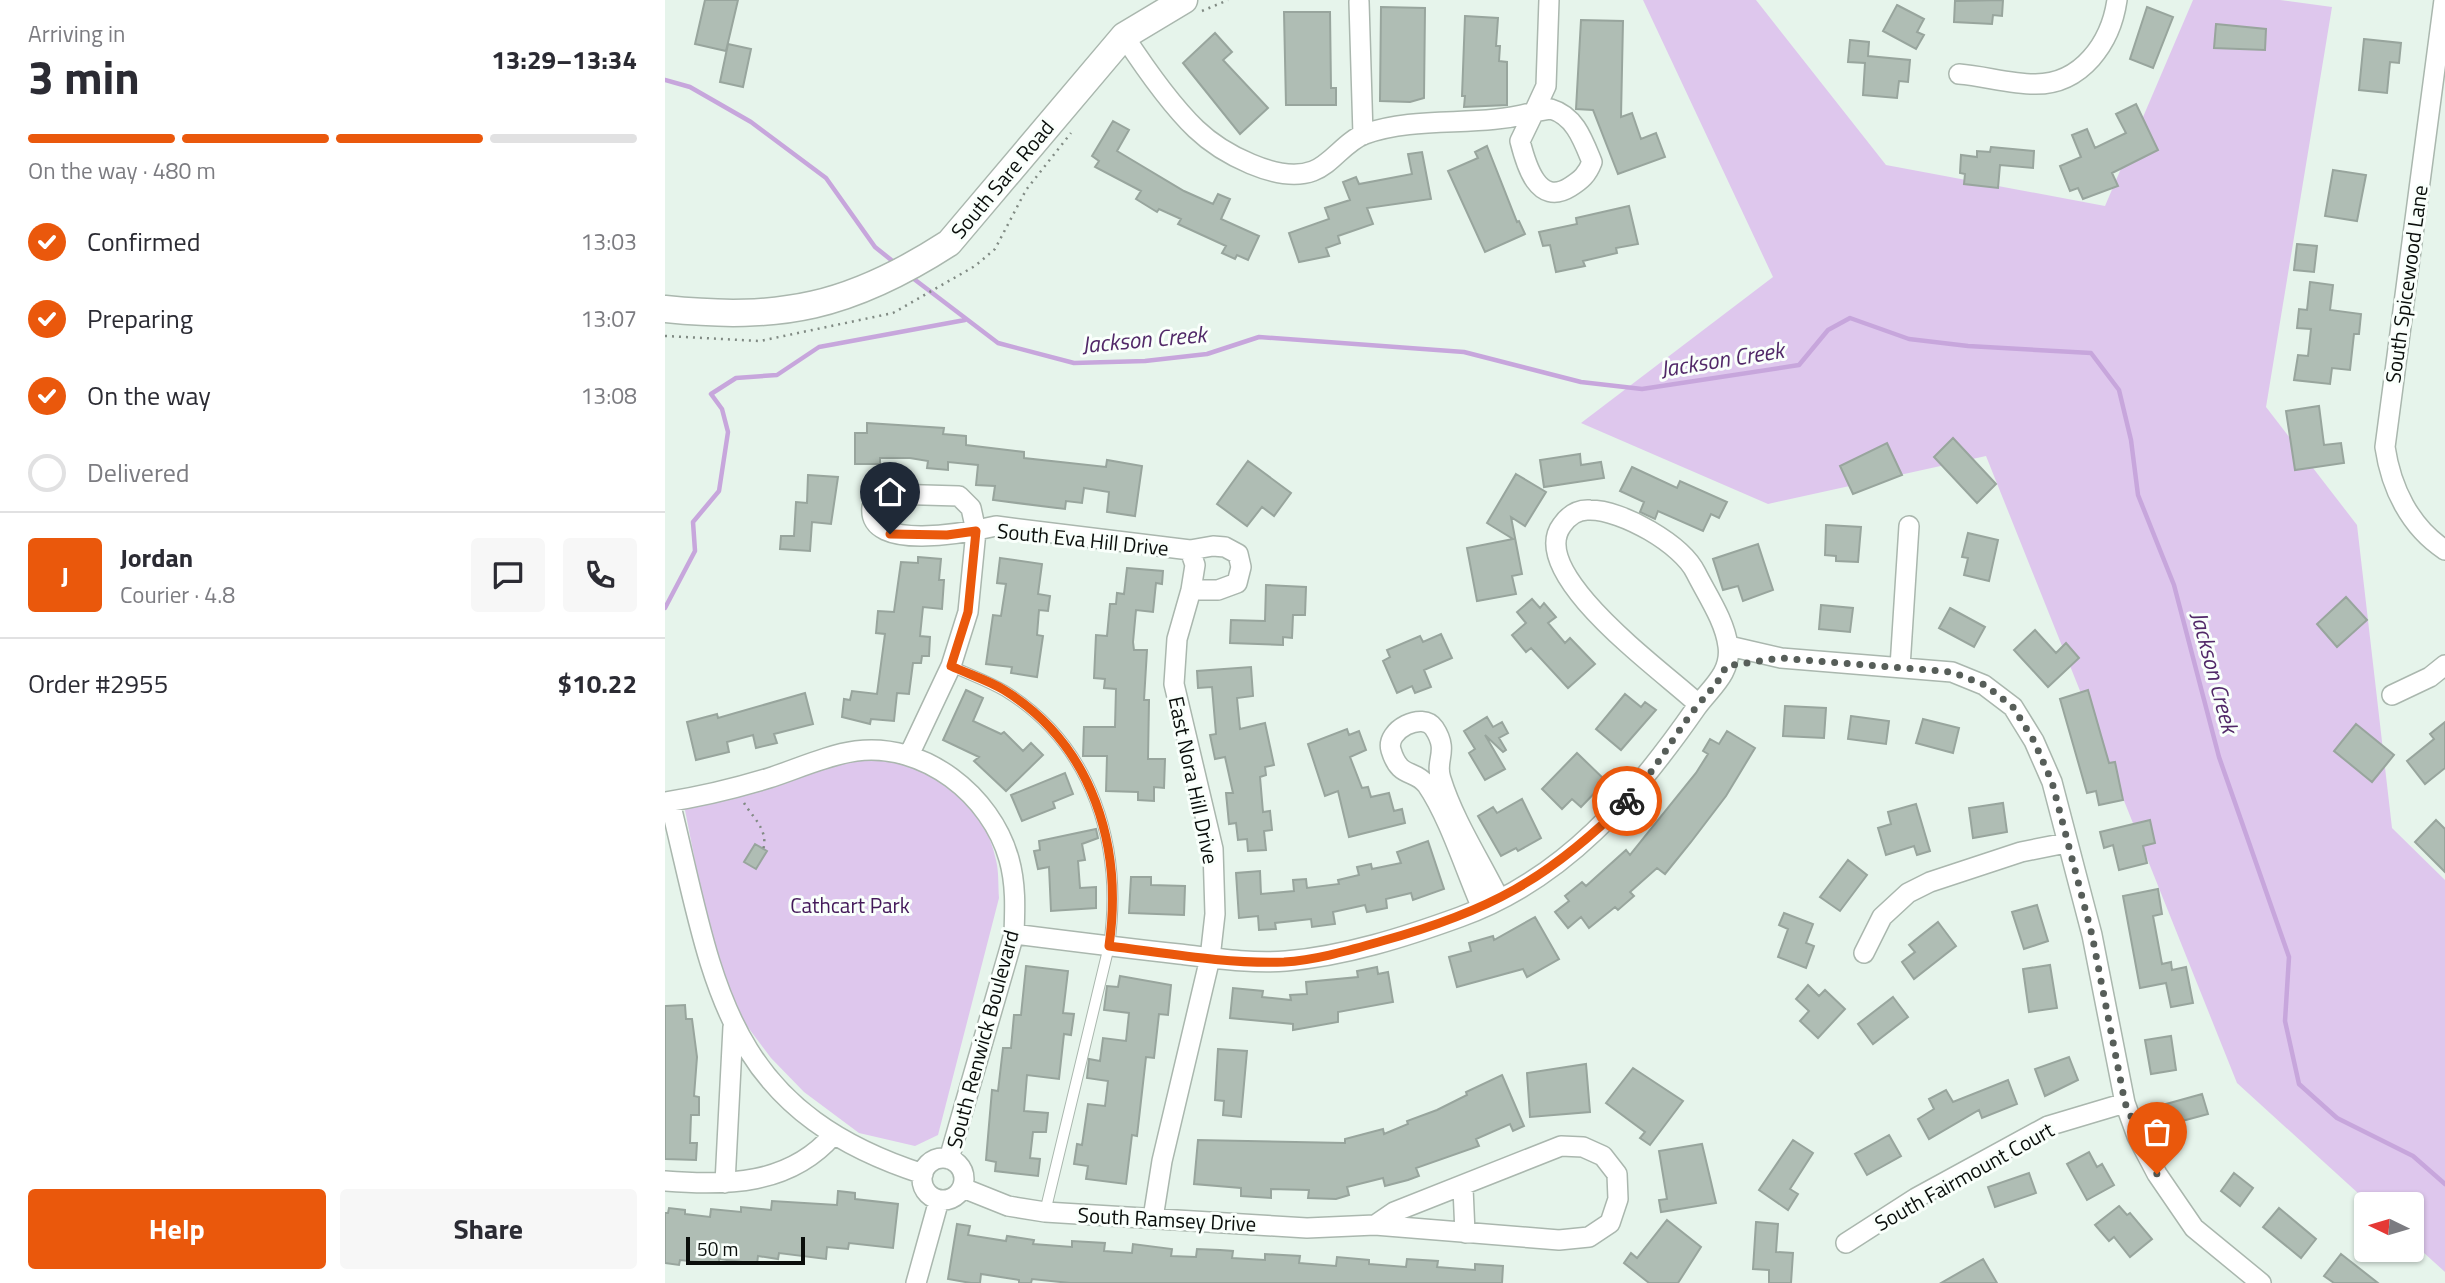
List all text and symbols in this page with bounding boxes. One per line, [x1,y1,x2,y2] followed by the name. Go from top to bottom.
[28,16,125,51] text: Arriving in
[491,40,637,79] text: 13:29–13:34
[28,42,140,112] text: 3 min
[943,113,1061,245] street label: South Sare Road
[28,153,216,188] text: On the way · 480 m
[2376,183,2436,385] street label: South Spicewood Lane
[87,222,201,261] text: Confirmed
[28,223,66,261] icon: check
[580,224,637,259] text: 13:03
[87,299,193,338] text: Preparing
[28,300,66,338] icon: check
[580,301,637,336] text: 13:07
[1080,316,1210,362] water label: Jackson Creek
[1658,332,1789,386] water label: Jackson Creek
[87,376,211,415] text: On the way
[28,377,66,415] icon: check
[580,378,637,413] text: 13:08
[87,453,190,492] text: Delivered
[860,462,920,534] pin
[871,473,909,511] icon: home
[996,514,1170,564] street label: South Eva Hill Drive
[120,538,193,577] text: Jordan
[471,538,545,612] button: chat
[563,538,637,612] button: phone
[61,556,69,595] text: J
[120,577,235,612] text: Courier · 4.8
[2182,607,2249,739] water label: Jackson Creek
[28,664,168,703] text: Order #2955
[558,664,637,703] text: $10.22
[1161,693,1227,867] street label: East Nora Hill Drive
[1592,766,1662,836] courier
[1608,782,1646,820] icon: bike
[790,889,910,921] park label: Cathcart Park
[937,926,1027,1152] street label: South Renwick Boulevard
[2127,1102,2187,1174] pin
[1868,1113,2060,1239] street label: South Fairmount Court
[2138,1113,2176,1151] icon: bag
[28,1189,326,1269] button: Help
[340,1189,637,1269] button: Share
[2354,1192,2424,1262] north arrow
[2354,1192,2424,1262] map controls
[1077,1198,1257,1240] street label: South Ramsey Drive
[686,1234,805,1266] scale bar
[697,1234,738,1263] text: 50 m

